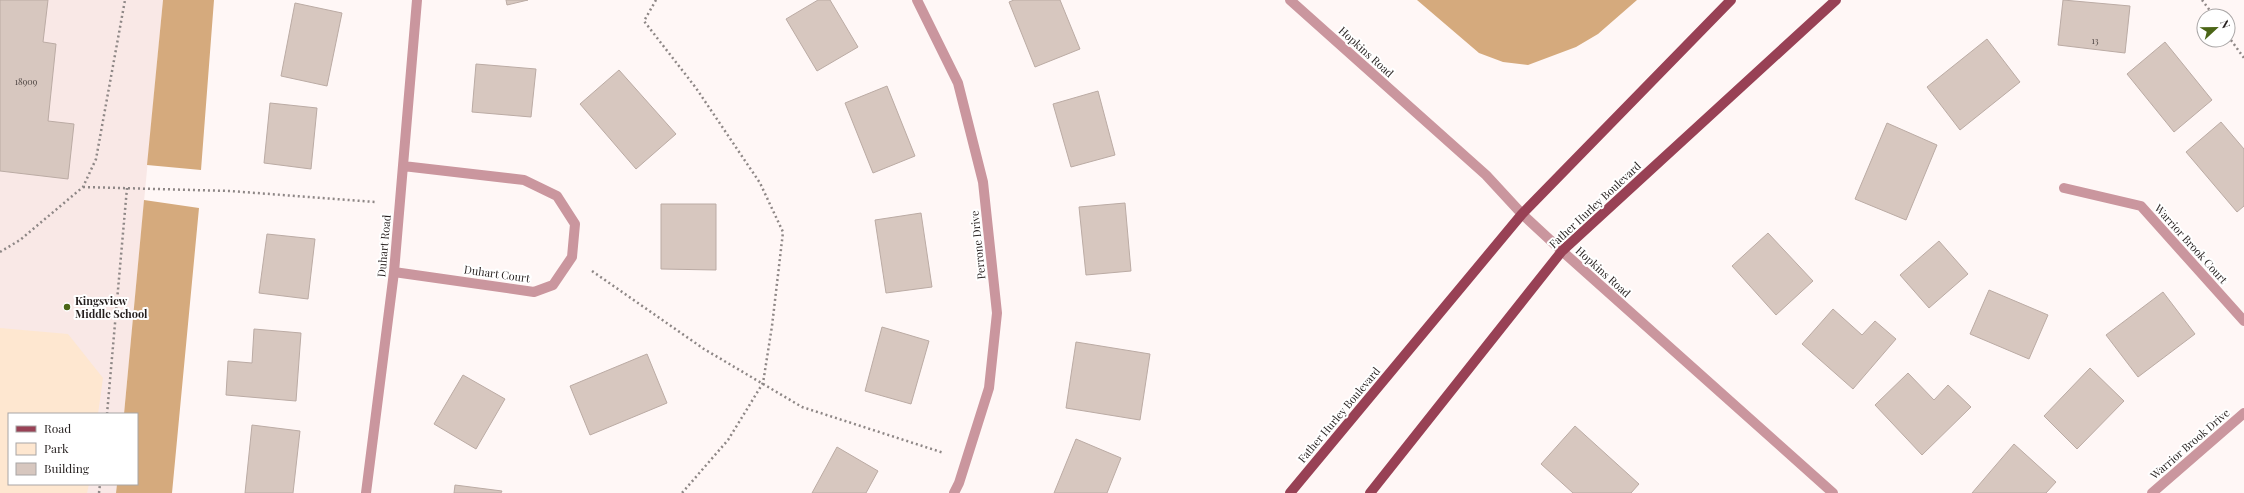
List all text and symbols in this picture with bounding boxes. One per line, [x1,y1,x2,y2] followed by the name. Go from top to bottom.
[2196,8,2236,48] north arrow
[2217,18,2234,31] text: N
[1336,23,1397,81] street label: Hopkins Road
[2091,34,2099,46] house number: 13
[15,75,38,87] house number: 18909
[1546,158,1644,251] street label: Father Hurley Boulevard
[2151,200,2231,287] street label: Warrior Brook Court
[966,209,989,280] street label: Perrone Drive
[373,213,394,278] street label: Duhart Road
[1573,243,1634,301] street label: Hopkins Road
[463,261,531,286] street label: Duhart Court
[75,293,148,321] place label: Kingsview Middle School
[62,302,72,312] marker: Kingsview Middle School
[1294,363,1383,466] street label: Father Hurley Boulevard
[2146,405,2233,483] street label: Warrior Brook Drive
[8,413,138,485] legend
[44,420,71,436] text: Road
[44,440,69,456] text: Park
[44,460,90,476] text: Building

